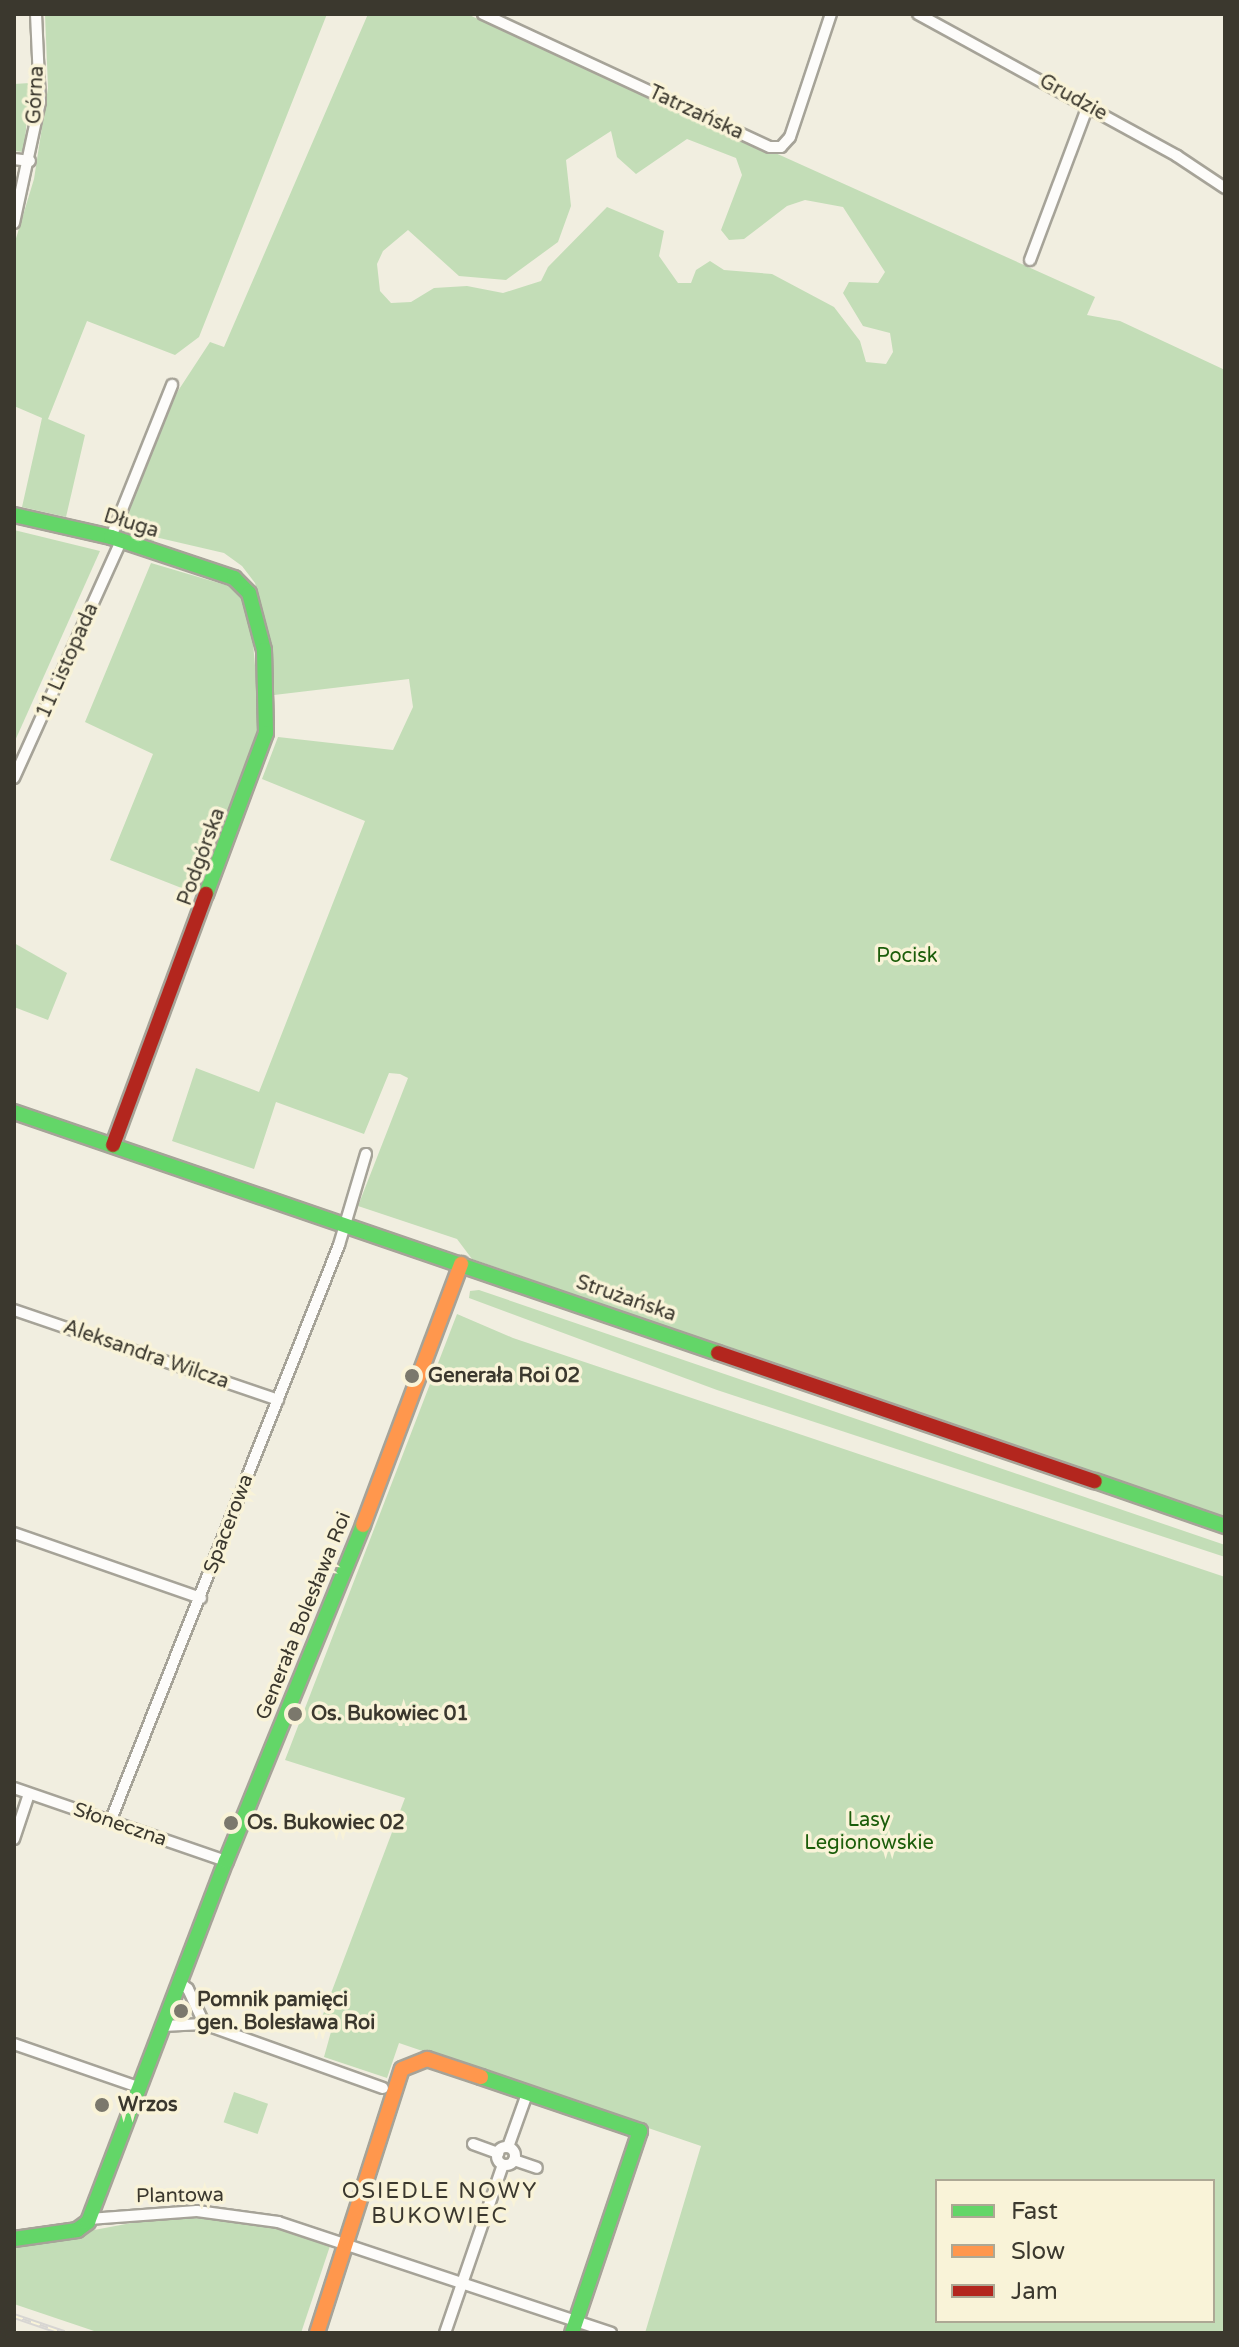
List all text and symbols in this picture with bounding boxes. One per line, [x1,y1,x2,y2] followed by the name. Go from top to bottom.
[22,65,50,125] street label: Górna
[1035,70,1111,126] street label: Grudzie
[645,81,747,145] street label: Tatrzańska
[101,504,161,544] street label: Długa
[32,600,104,722] street label: 11 Listopada
[173,805,231,909] street label: Podgórska
[876,944,938,968] park label: Pocisk
[573,1271,679,1327] street label: Strużańska
[60,1315,232,1395] street label: Aleksandra Wilcza
[428,1364,580,1388] place label: Generała Roi 02
[403,1367,421,1385] marker: Generała Roi 02
[199,1471,259,1577] street label: Spacerowa
[251,1509,357,1723] street label: Generała Bolesława Roi
[311,1702,469,1726] place label: Os. Bukowiec 01
[286,1705,304,1723] marker: Os. Bukowiec 01
[70,1798,170,1852] street label: Słoneczna
[804,1809,934,1856] park label: Lasy Legionowskie
[247,1811,405,1835] place label: Os. Bukowiec 02
[222,1814,240,1832] marker: Os. Bukowiec 02
[197,1988,375,2035] place label: Pomnik pamięci gen. Bolesława Roi
[172,2002,190,2020] marker: Pomnik pamięci gen. Bolesława Roi
[118,2093,178,2117] place label: Wrzos
[93,2096,111,2114] marker: Wrzos
[342,2178,538,2230] district label: OSIEDLE NOWY BUKOWIEC
[935,2179,1215,2323] legend
[136,2183,224,2209] street label: Plantowa
[1011,2197,1058,2226] text: Fast
[1011,2237,1065,2266] text: Slow
[1011,2277,1058,2306] text: Jam

